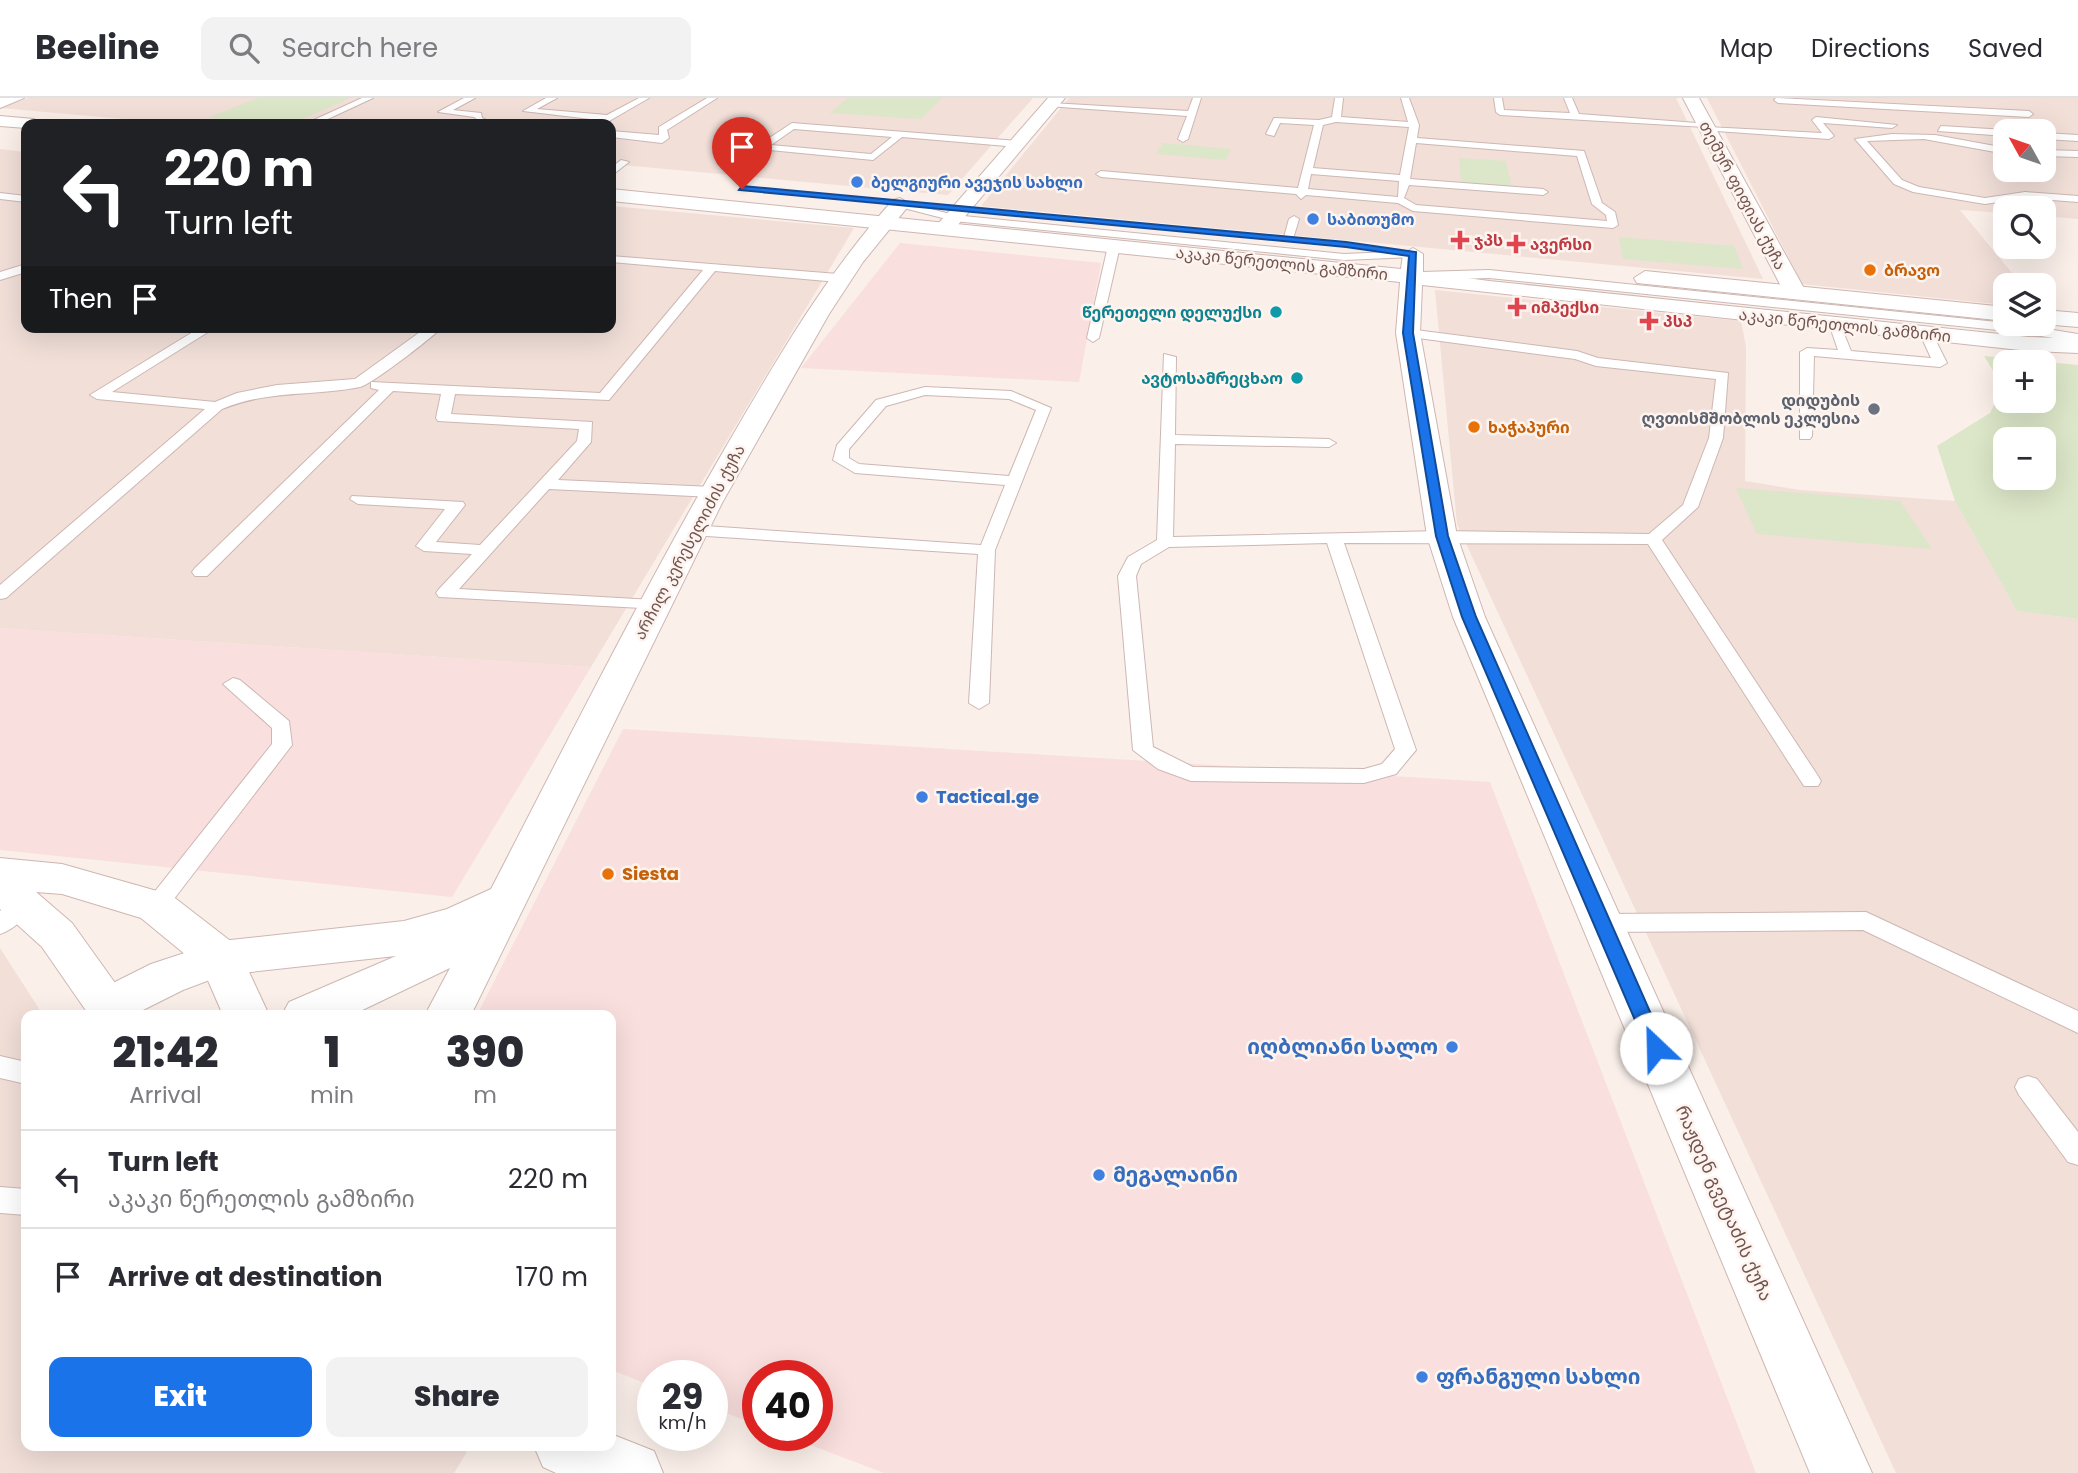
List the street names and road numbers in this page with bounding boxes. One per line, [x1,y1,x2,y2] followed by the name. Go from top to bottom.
[1693,117,1792,274] street label: თემურ ფიფიას ქუჩა
[1175,241,1389,286] street label: აკაკი წერეთლის გამზირი
[1738,303,1952,348] street label: აკაკი წერეთლის გამზირი
[628,441,751,644] street label: არჩილ კერესელიძის ქუჩა
[1670,1101,1779,1305] street label: რაჟდენ გვეტაძის ქუჩა

